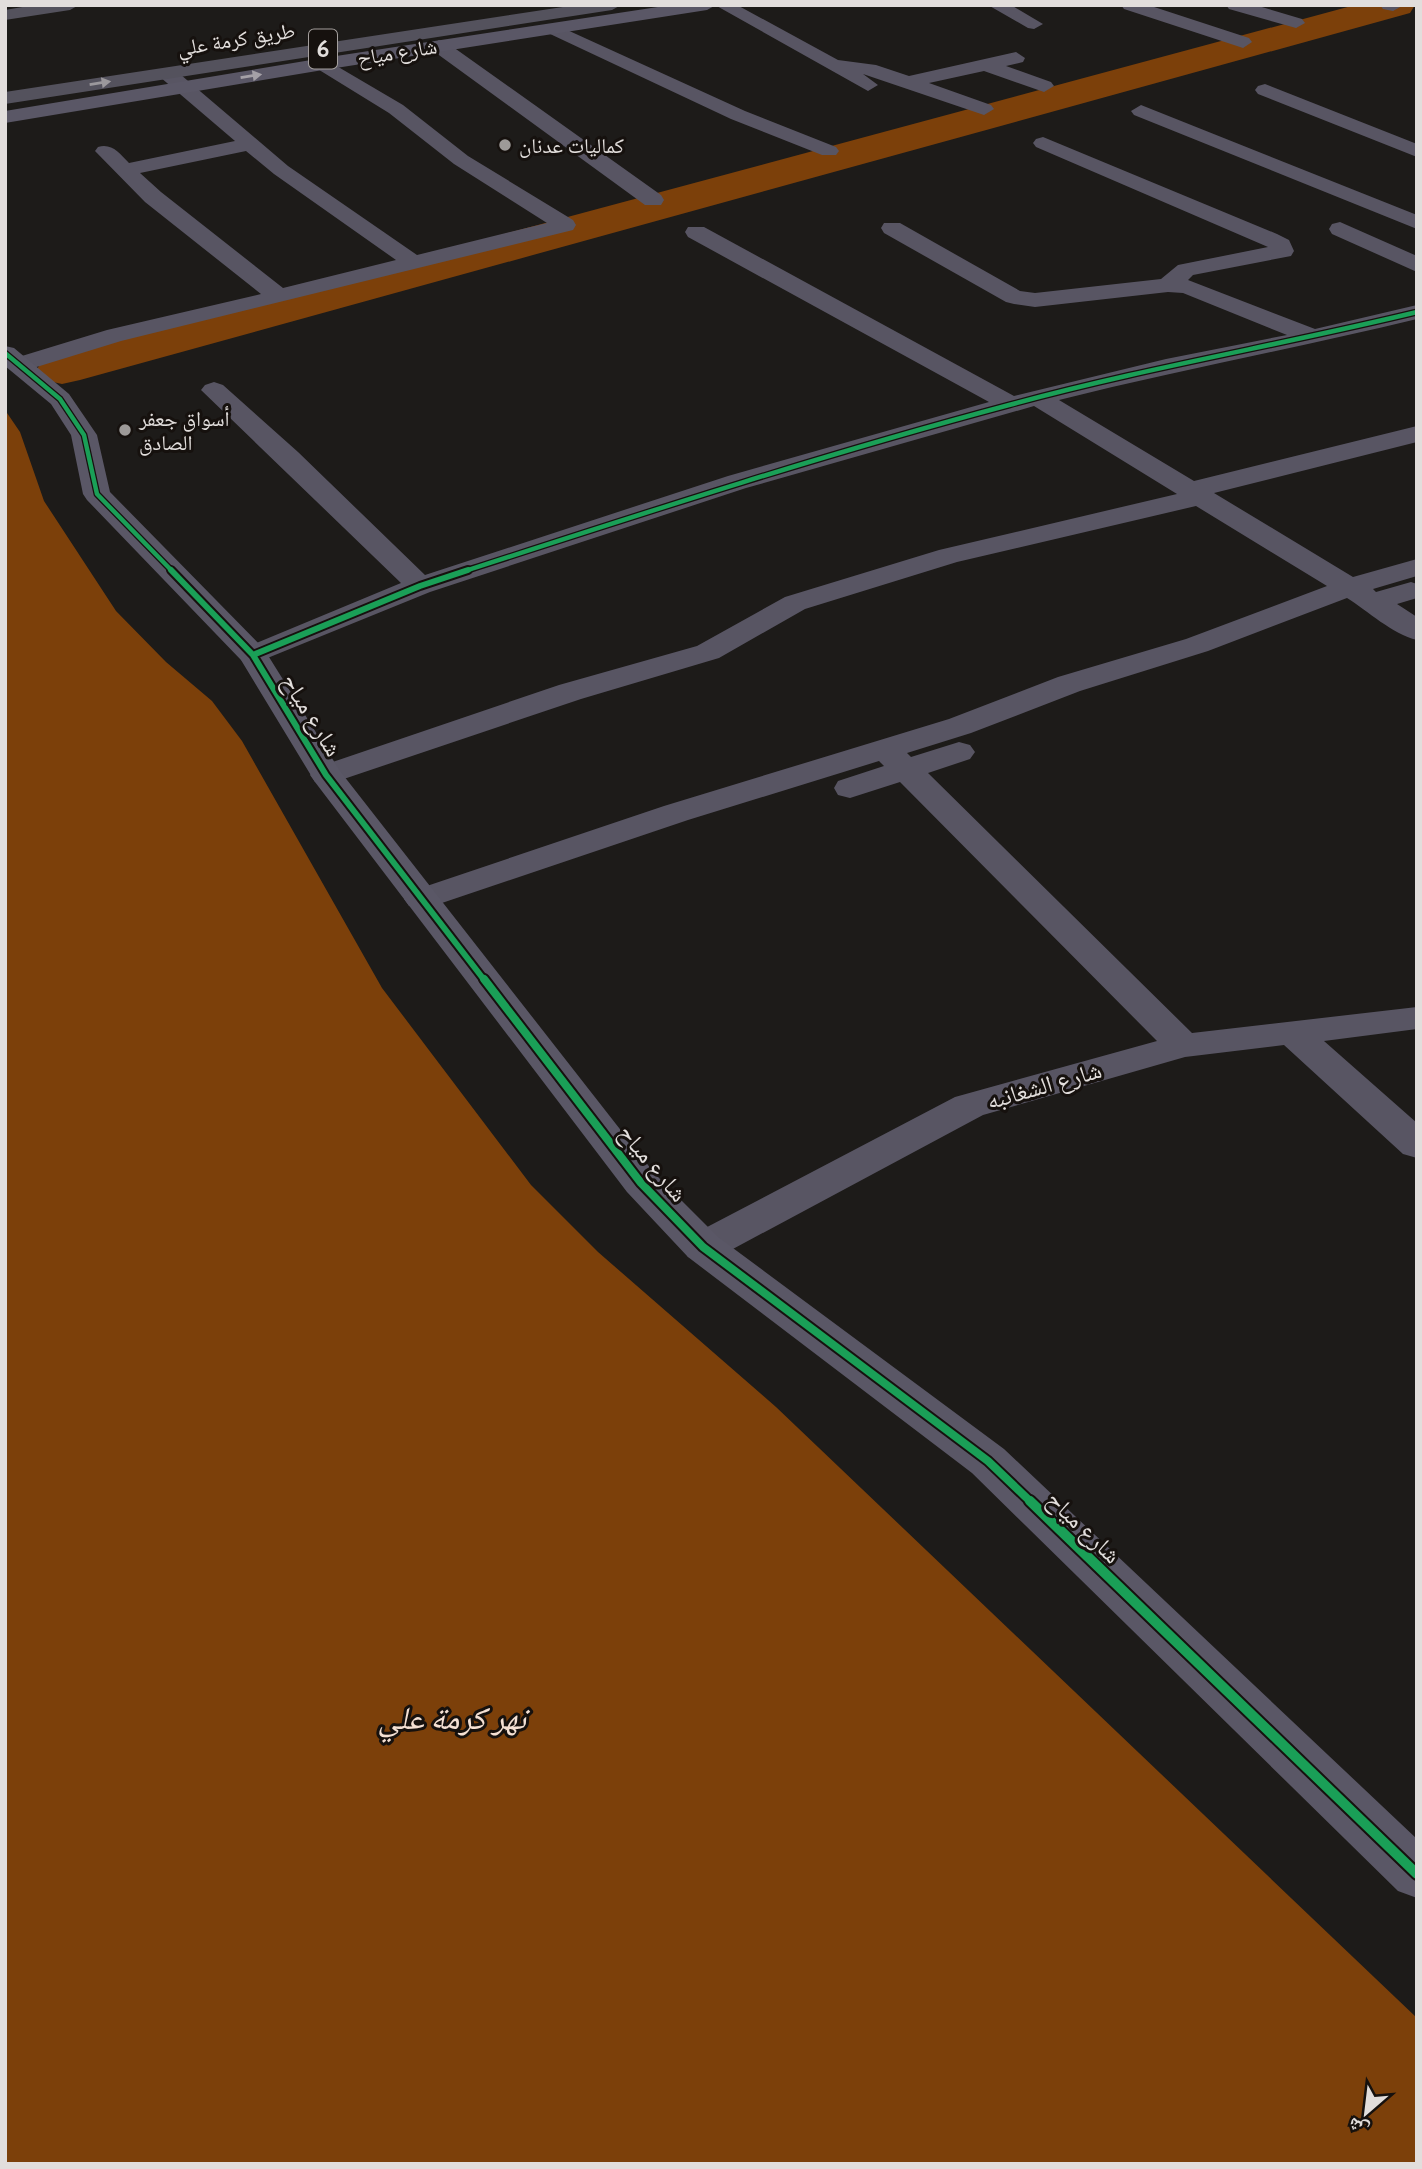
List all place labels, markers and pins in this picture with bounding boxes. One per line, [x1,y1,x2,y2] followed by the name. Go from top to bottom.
[519,133,624,158] place label: كماليات عدنان
[497,137,513,153] marker: كماليات عدنان
[138,406,230,456] place label: أسواق جعفر الصادق
[117,422,133,438] marker: أسواق جعفر الصادق

